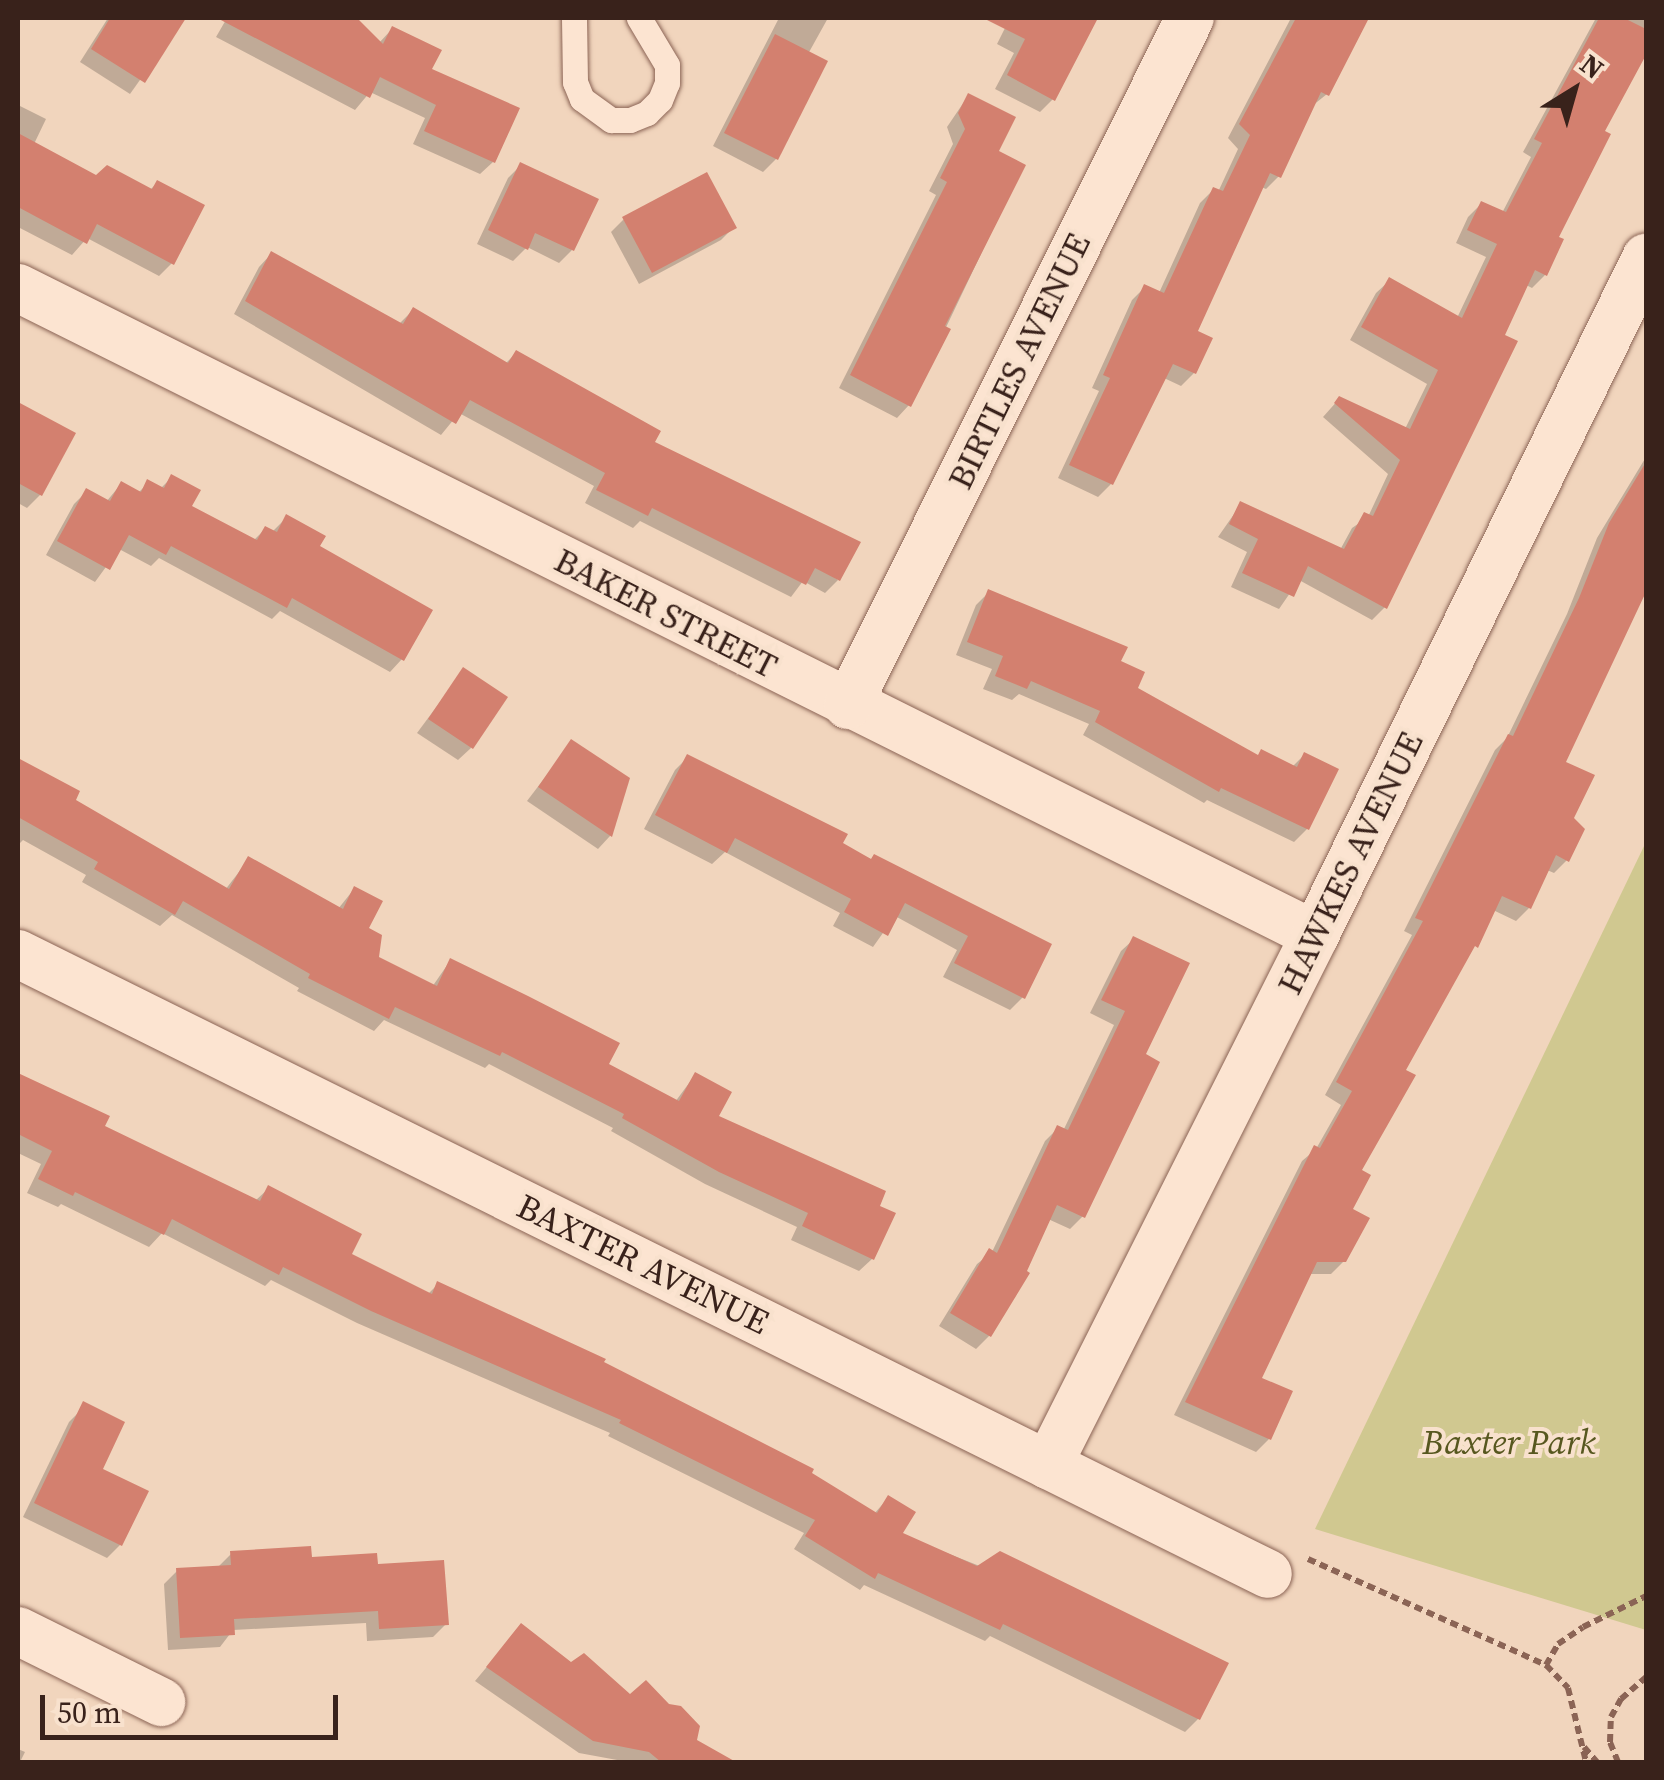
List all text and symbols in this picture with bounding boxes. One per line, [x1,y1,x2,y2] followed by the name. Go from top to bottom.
[1524,40,1624,140] north arrow
[1572,45,1612,87] text: N
[939,226,1099,496] street label: BIRTLES AVENUE
[548,539,784,687] street label: BAKER STREET
[1268,725,1432,1001] street label: HAWKES AVENUE
[510,1185,776,1343] street label: BAXTER AVENUE
[1422,1421,1596,1463] park label: Baxter Park
[45,1675,342,1737] scale bar
[57,1692,121,1733] text: 50 m

